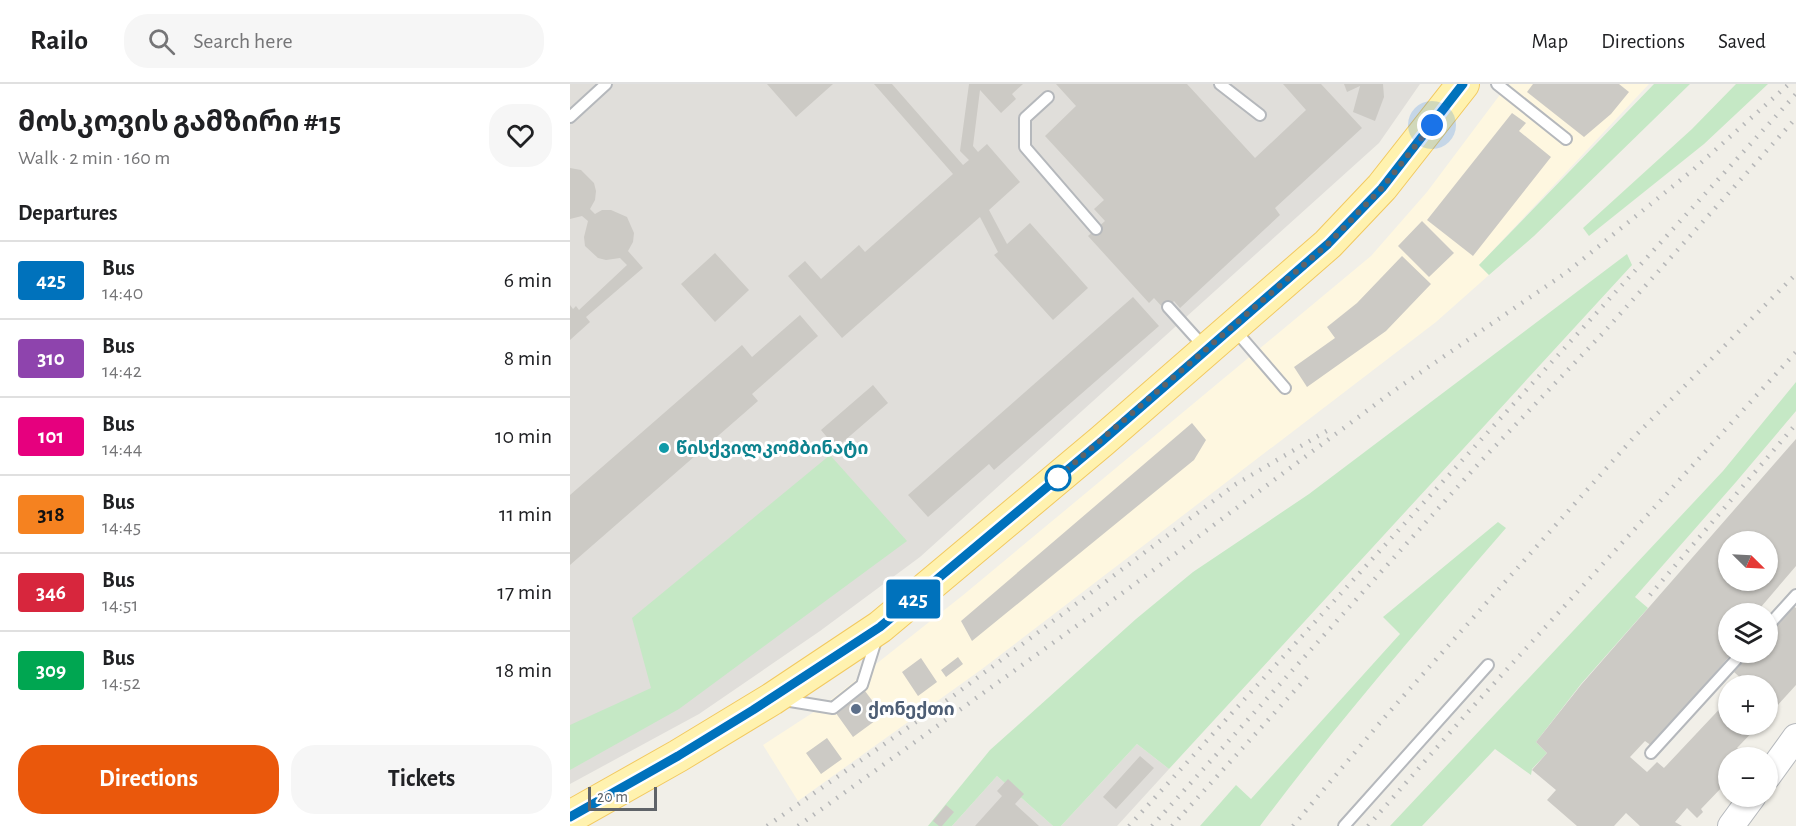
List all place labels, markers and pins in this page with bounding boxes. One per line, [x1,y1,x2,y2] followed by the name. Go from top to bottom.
[676,440,868,459] place label: წისქვილკომბინატი
[657,441,671,455] marker: წისქვილკომბინატი
[1045,465,1071,491] unlabelled marker
[868,701,955,719] place label: ქონექთი
[849,702,863,716] marker: ქონექთი

